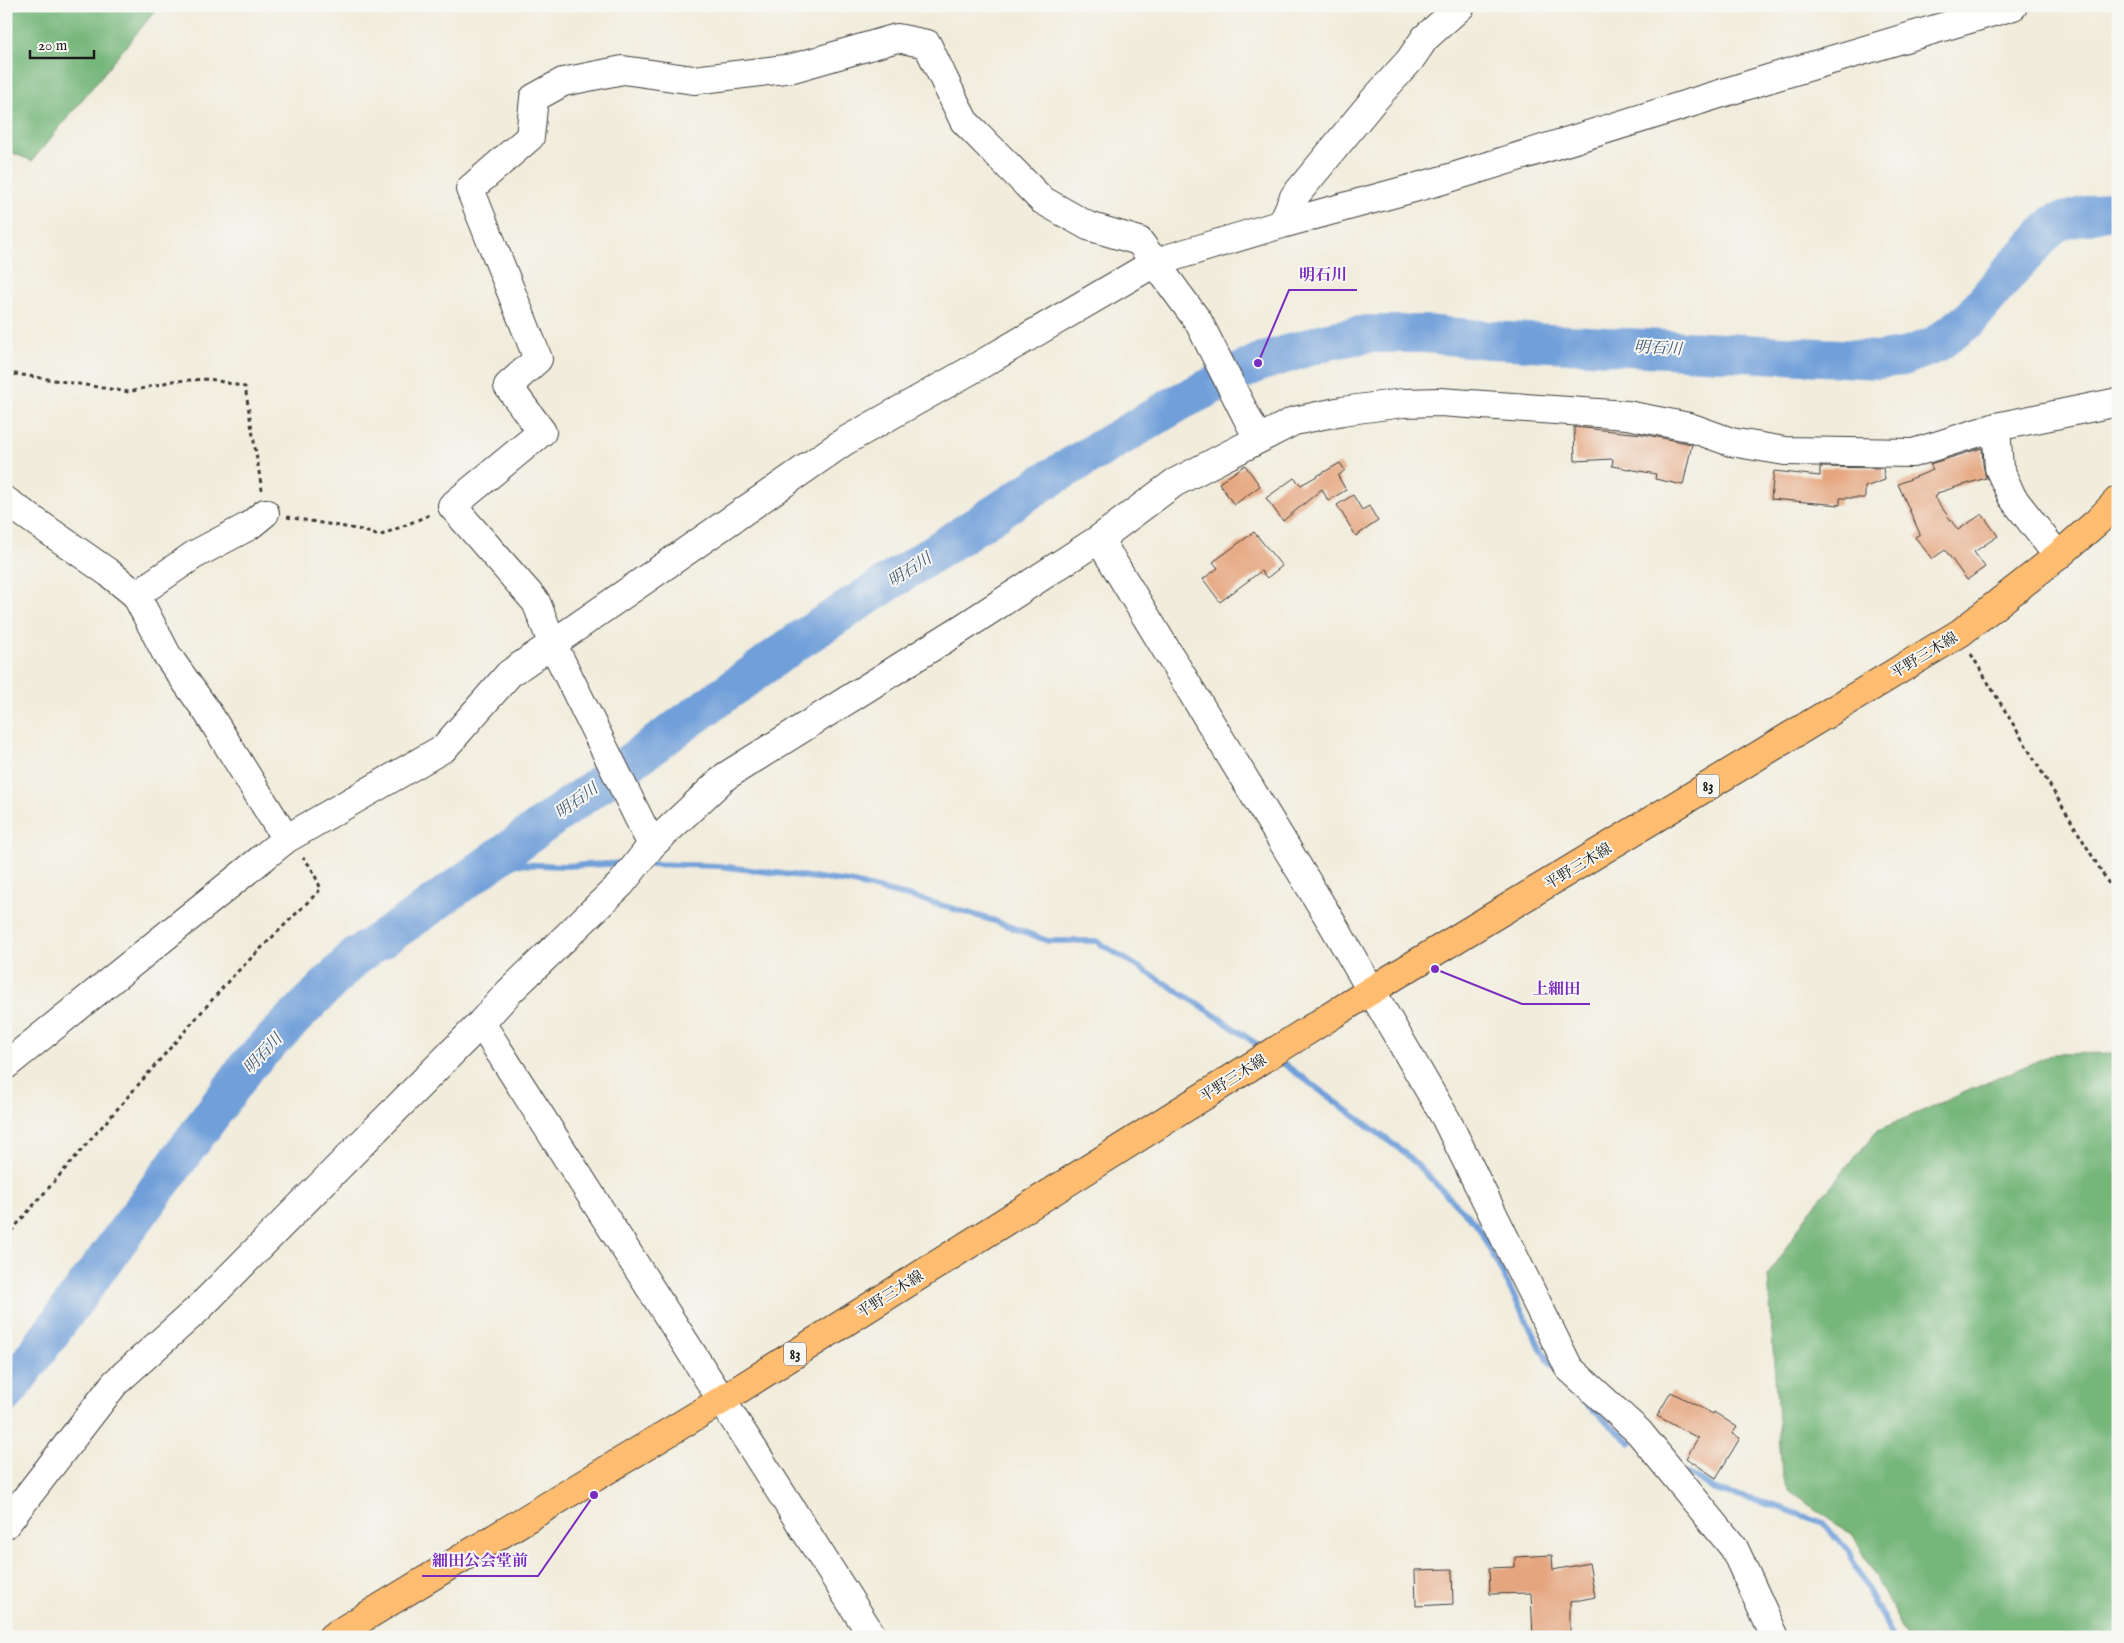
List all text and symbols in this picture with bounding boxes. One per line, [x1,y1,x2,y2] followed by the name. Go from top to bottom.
[30,28,94,60] scale bar
[38,36,68,55] text: 20 m
[1289,259,1357,290] callout: 明石川
[1299,266,1347,286] text: 明石川
[1633,338,1684,360] water label: 明石川
[885,548,937,592] water label: 明石川
[1887,628,1961,683] street label: 平野三木線
[1697,774,1719,798] road number: 83
[552,778,604,824] water label: 明石川
[1541,839,1615,894] street label: 平野三木線
[1522,973,1590,1004] callout: 上細田
[1532,980,1580,1000] text: 上細田
[240,1029,289,1079] water label: 明石川
[1196,1050,1270,1106] street label: 平野三木線
[853,1266,927,1322] street label: 平野三木線
[784,1342,806,1366] road number: 83
[422,1545,538,1576] callout: 細田公会堂前
[432,1552,528,1572] text: 細田公会堂前

